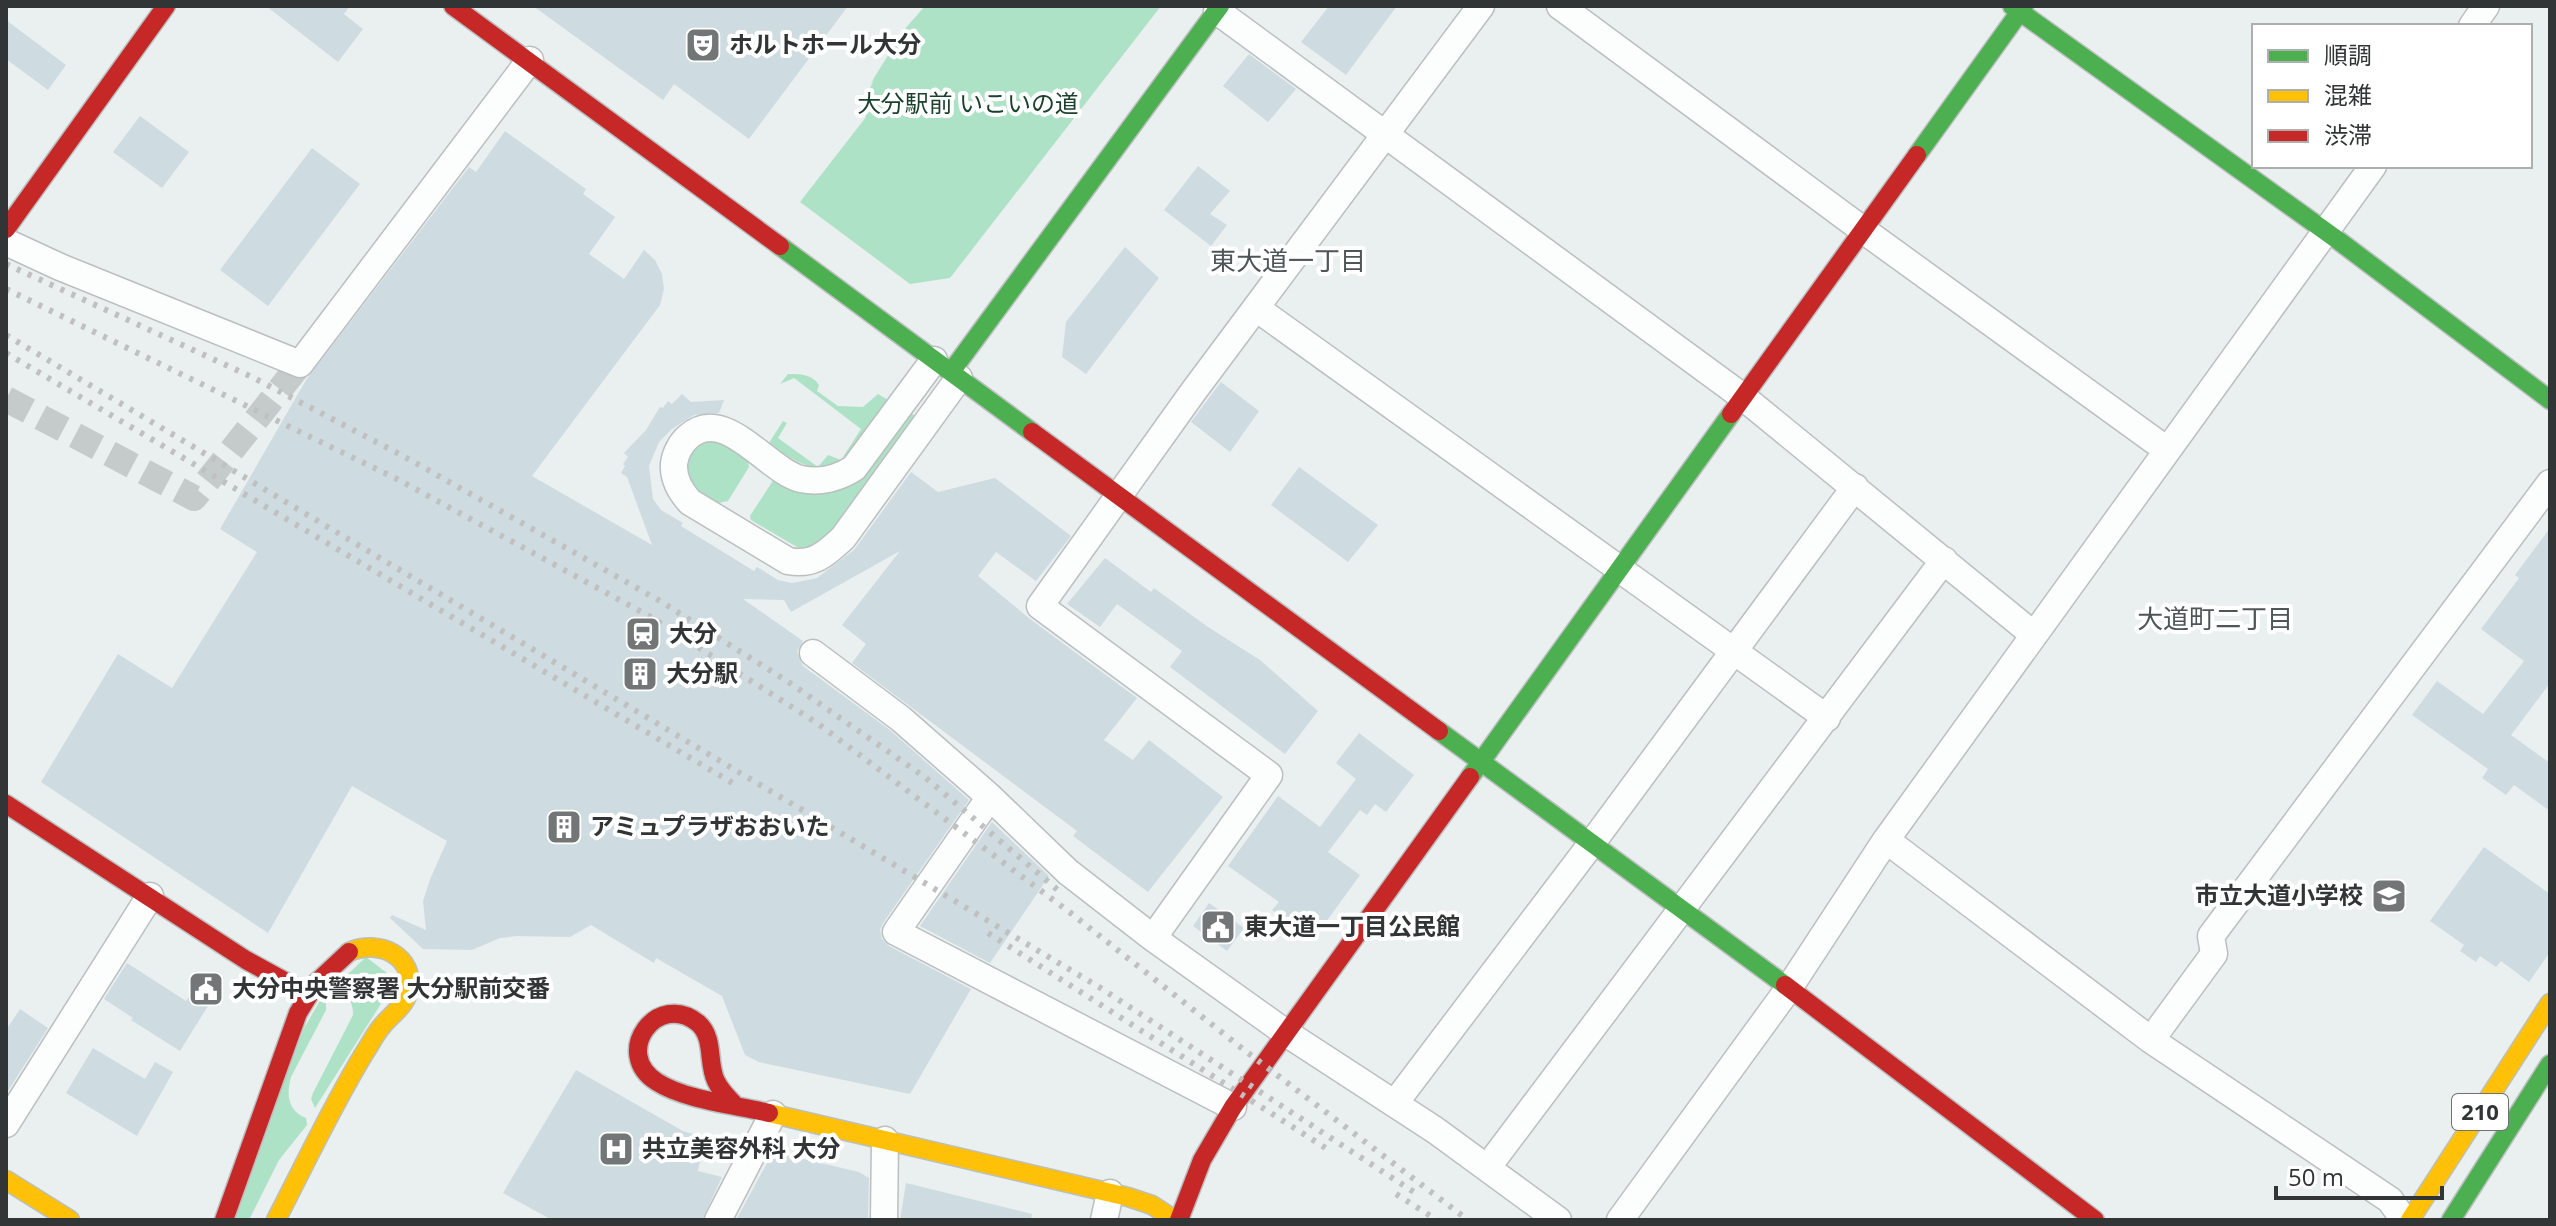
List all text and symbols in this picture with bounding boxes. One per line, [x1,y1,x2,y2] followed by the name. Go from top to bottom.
[2252,24,2532,168] legend
[684,26,722,64] theatre icon: ホルトホール大分
[729,27,921,60] place label: ホルトホール大分
[2324,38,2372,71] text: 順調
[2324,78,2372,111] text: 混雑
[857,86,1079,119] park label: 大分駅前 いこいの道
[2324,118,2372,151] text: 渋滞
[1210,242,1366,278] district label: 東大道一丁目
[2137,600,2293,636] district label: 大道町二丁目
[624,615,662,653] station icon: 大分
[669,616,717,649] place label: 大分
[621,655,659,693] building icon: 大分駅
[666,656,738,689] place label: 大分駅
[545,808,583,846] building icon: アミュプラザおおいた
[590,809,830,842] place label: アミュプラザおおいた
[2370,877,2408,915] school or university icon: 市立大道小学校
[2195,878,2363,911] place label: 市立大道小学校
[1199,908,1237,946] public building icon: 東大道一丁目公民館
[1244,909,1460,942] place label: 東大道一丁目公民館
[187,970,225,1008] public building icon: 大分中央警察署 大分駅前交番
[232,971,550,1004] place label: 大分中央警察署 大分駅前交番
[2452,1094,2508,1130] road number: 210
[597,1130,635,1168] hospital icon: 共立美容外科 大分
[642,1131,840,1164] place label: 共立美容外科 大分
[2276,1150,2442,1200] scale bar
[2288,1160,2344,1193] text: 50 m

